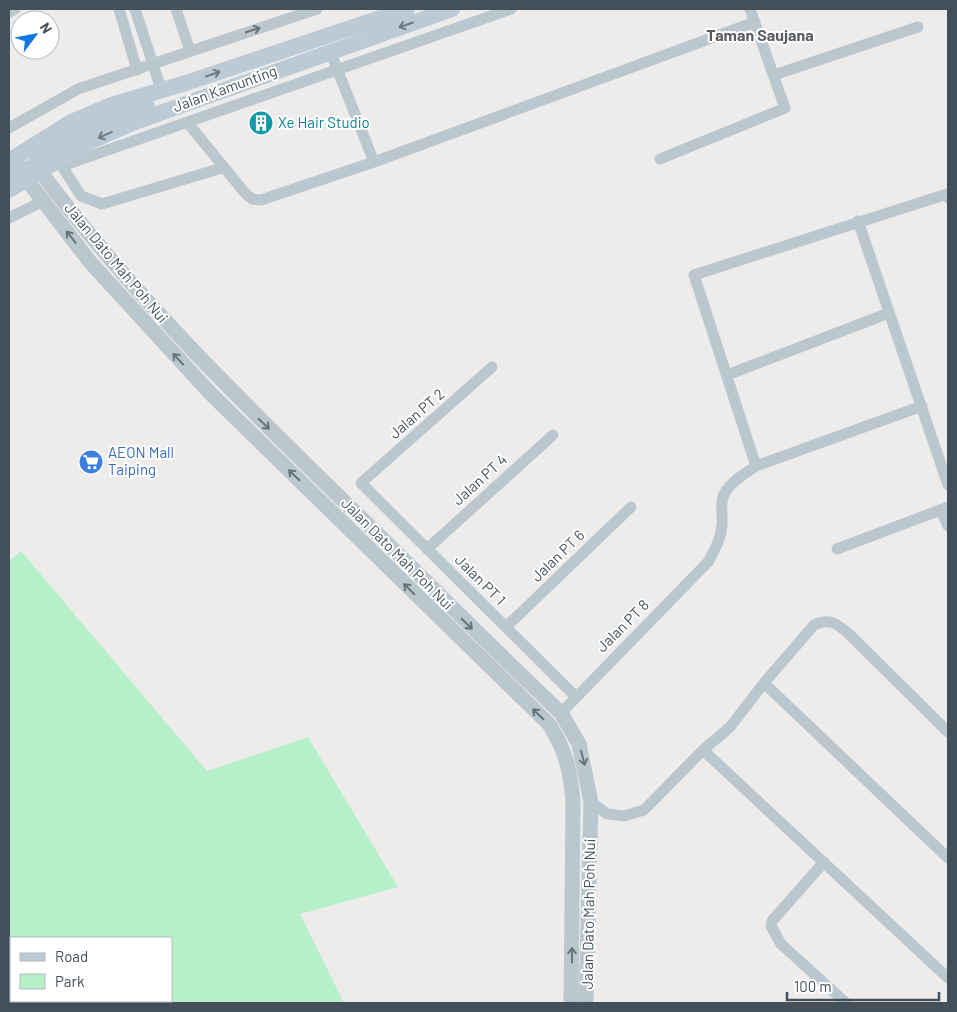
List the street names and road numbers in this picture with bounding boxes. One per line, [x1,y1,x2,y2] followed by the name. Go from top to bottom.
[170,61,279,115] street label: Jalan Kamunting
[61,199,172,326] street label: Jalan Dato Mah Poh Nui
[385,384,448,442] street label: Jalan PT 2
[448,450,510,508] street label: Jalan PT 4
[338,494,457,613] street label: Jalan Dato Mah Poh Nui
[527,526,588,585] street label: Jalan PT 6
[452,550,510,608] street label: Jalan PT 1
[592,595,652,655] street label: Jalan PT 8
[578,838,598,990] street label: Jalan Dato Mah Poh Nui

